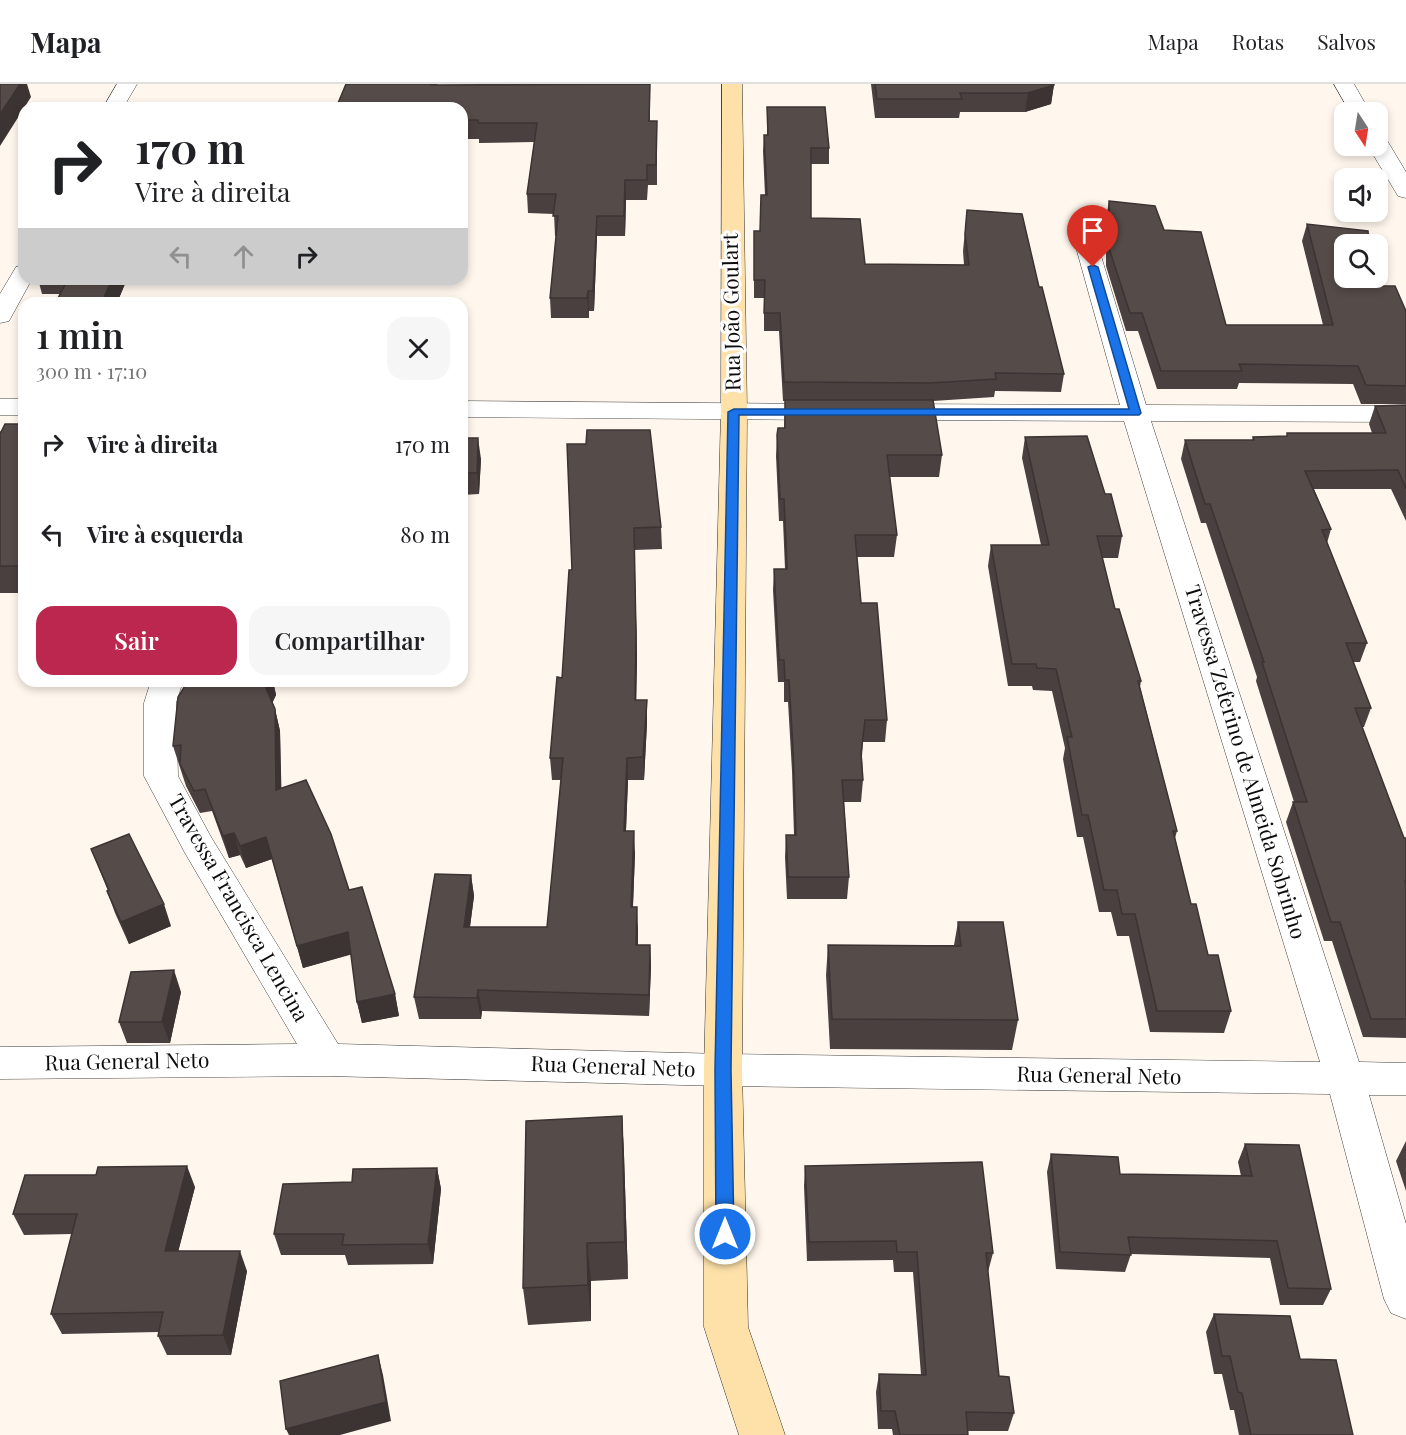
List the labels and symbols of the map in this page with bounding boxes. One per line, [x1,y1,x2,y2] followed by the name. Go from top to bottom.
[1334,102,1388,156] north arrow
[1067,205,1118,267] pin
[715,232,745,391] street label: Rua João Goulart
[1180,581,1314,942] street label: Travessa Zeferino de Almeida Sobrinho
[163,788,317,1026] street label: Travessa Francisca Lencina
[44,1045,210,1075] street label: Rua General Neto
[530,1048,696,1082] street label: Rua General Neto
[1016,1059,1182,1089] street label: Rua General Neto
[693,1202,757,1266] position arrow

